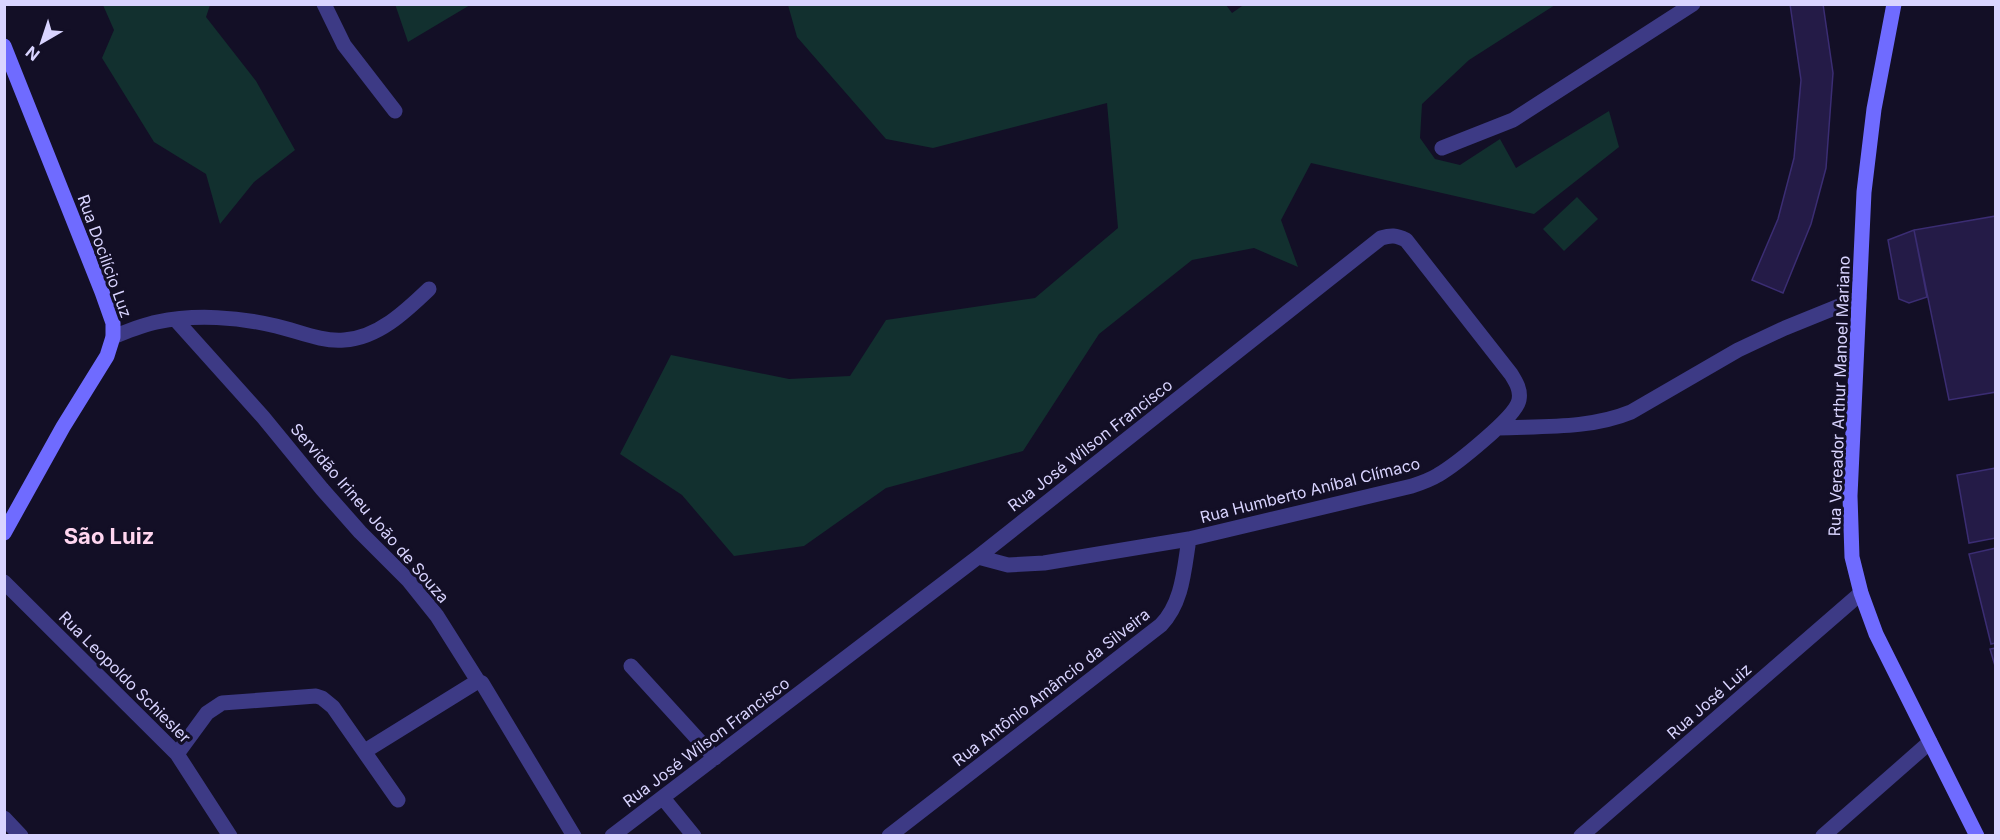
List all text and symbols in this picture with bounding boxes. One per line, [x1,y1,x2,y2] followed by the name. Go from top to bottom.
[12,12,72,72] north arrow
[22,42,44,65] text: N
[73,192,137,320] street label: Rua Docilício Luz
[1824,255,1854,537] street label: Rua Vereador Arthur Manoel Mariano
[1004,375,1176,515] street label: Rua José Wilson Francisco
[287,419,453,607] street label: Servidão Irineu João de Souza
[1198,453,1422,527] street label: Rua Humberto Aníbal Clímaco
[64,523,154,549] district label: São Luiz
[948,604,1154,770] street label: Rua Antônio Amâncio da Silveira
[55,607,195,747] street label: Rua Leopoldo Schiesler
[1663,659,1755,743] street label: Rua José Luiz
[619,673,793,811] street label: Rua José Wilson Francisco

